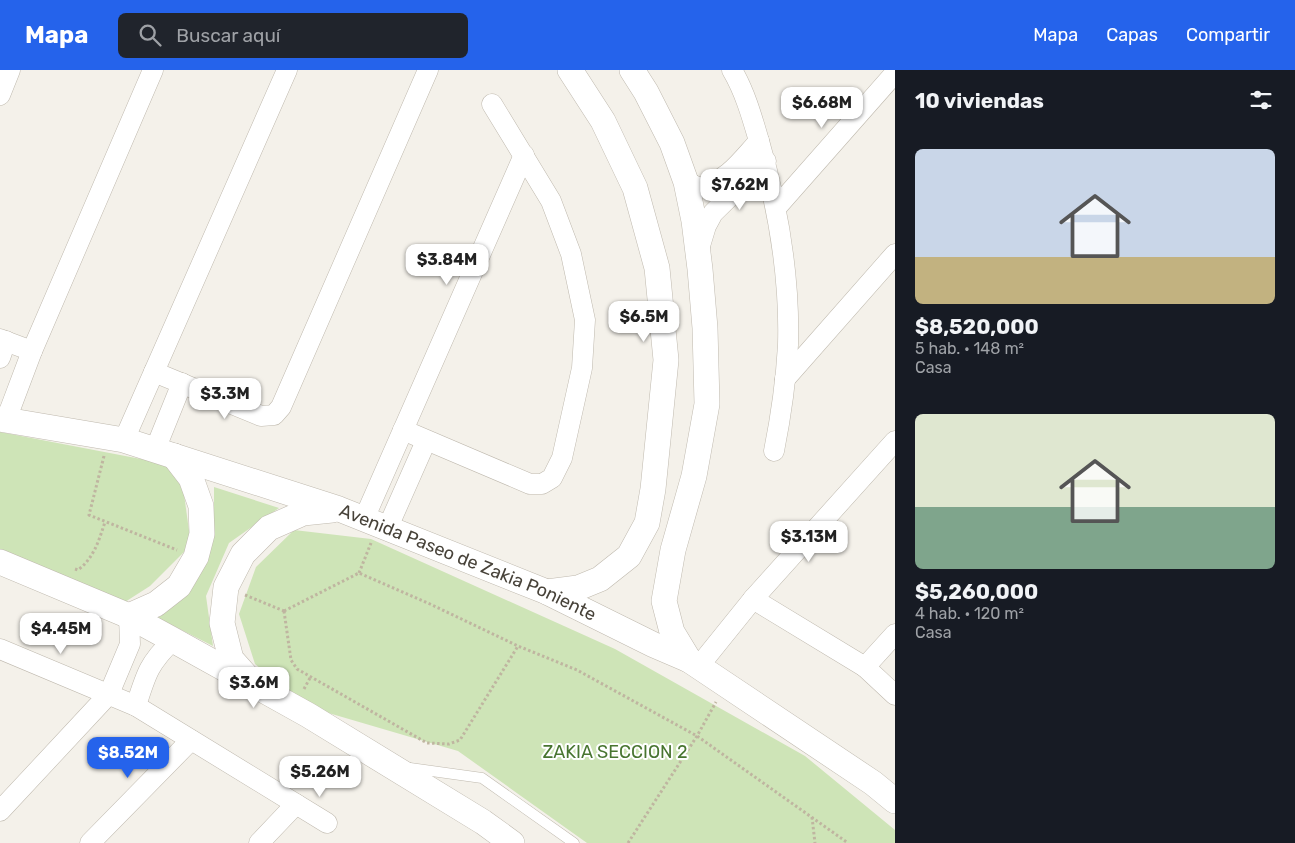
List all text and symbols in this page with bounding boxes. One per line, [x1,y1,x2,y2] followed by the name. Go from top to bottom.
[118,13,468,58] search box
[25,21,88,49] text: Mapa
[136,21,164,49] icon: search
[176,24,280,47] text: Buscar aquí
[1033,24,1078,46] text: Mapa
[1106,24,1158,46] text: Capas
[1186,24,1270,46] text: Compartir
[1247,86,1275,114] icon: filters
[781,87,863,129] pin: $6.68M
[915,88,1044,113] text: 10 viviendas
[792,93,852,112] text: $6.68M
[699,168,781,211] pin: $7.62M
[711,175,769,194] text: $7.62M
[1050,181,1140,271] icon: home
[406,244,488,286] pin: $3.84M
[417,250,477,269] text: $3.84M
[609,300,679,343] pin: $6.5M
[619,307,669,326] text: $6.5M
[915,314,1039,339] text: $8,520,000
[915,339,1024,358] text: 5 hab. · 148 m²
[915,358,951,377] text: Casa
[190,378,260,420] pin: $3.3M
[200,384,250,403] text: $3.3M
[1050,446,1140,536] icon: home
[336,499,600,626] street label: Avenida Paseo de Zakia Poniente
[768,520,850,563] pin: $3.13M
[781,527,837,546] text: $3.13M
[915,579,1038,604] text: $5,260,000
[915,604,1024,623] text: 4 hab. · 120 m²
[20,612,102,655] pin: $4.45M
[31,619,91,638] text: $4.45M
[915,623,951,642] text: Casa
[219,666,289,709] pin: $3.6M
[229,673,279,692] text: $3.6M
[87,736,169,779] pin: $8.52M
[542,741,688,763] park label: ZAKIA SECCION 2
[98,743,158,762] text: $8.52M
[279,756,361,798] pin: $5.26M
[290,762,350,781] text: $5.26M

